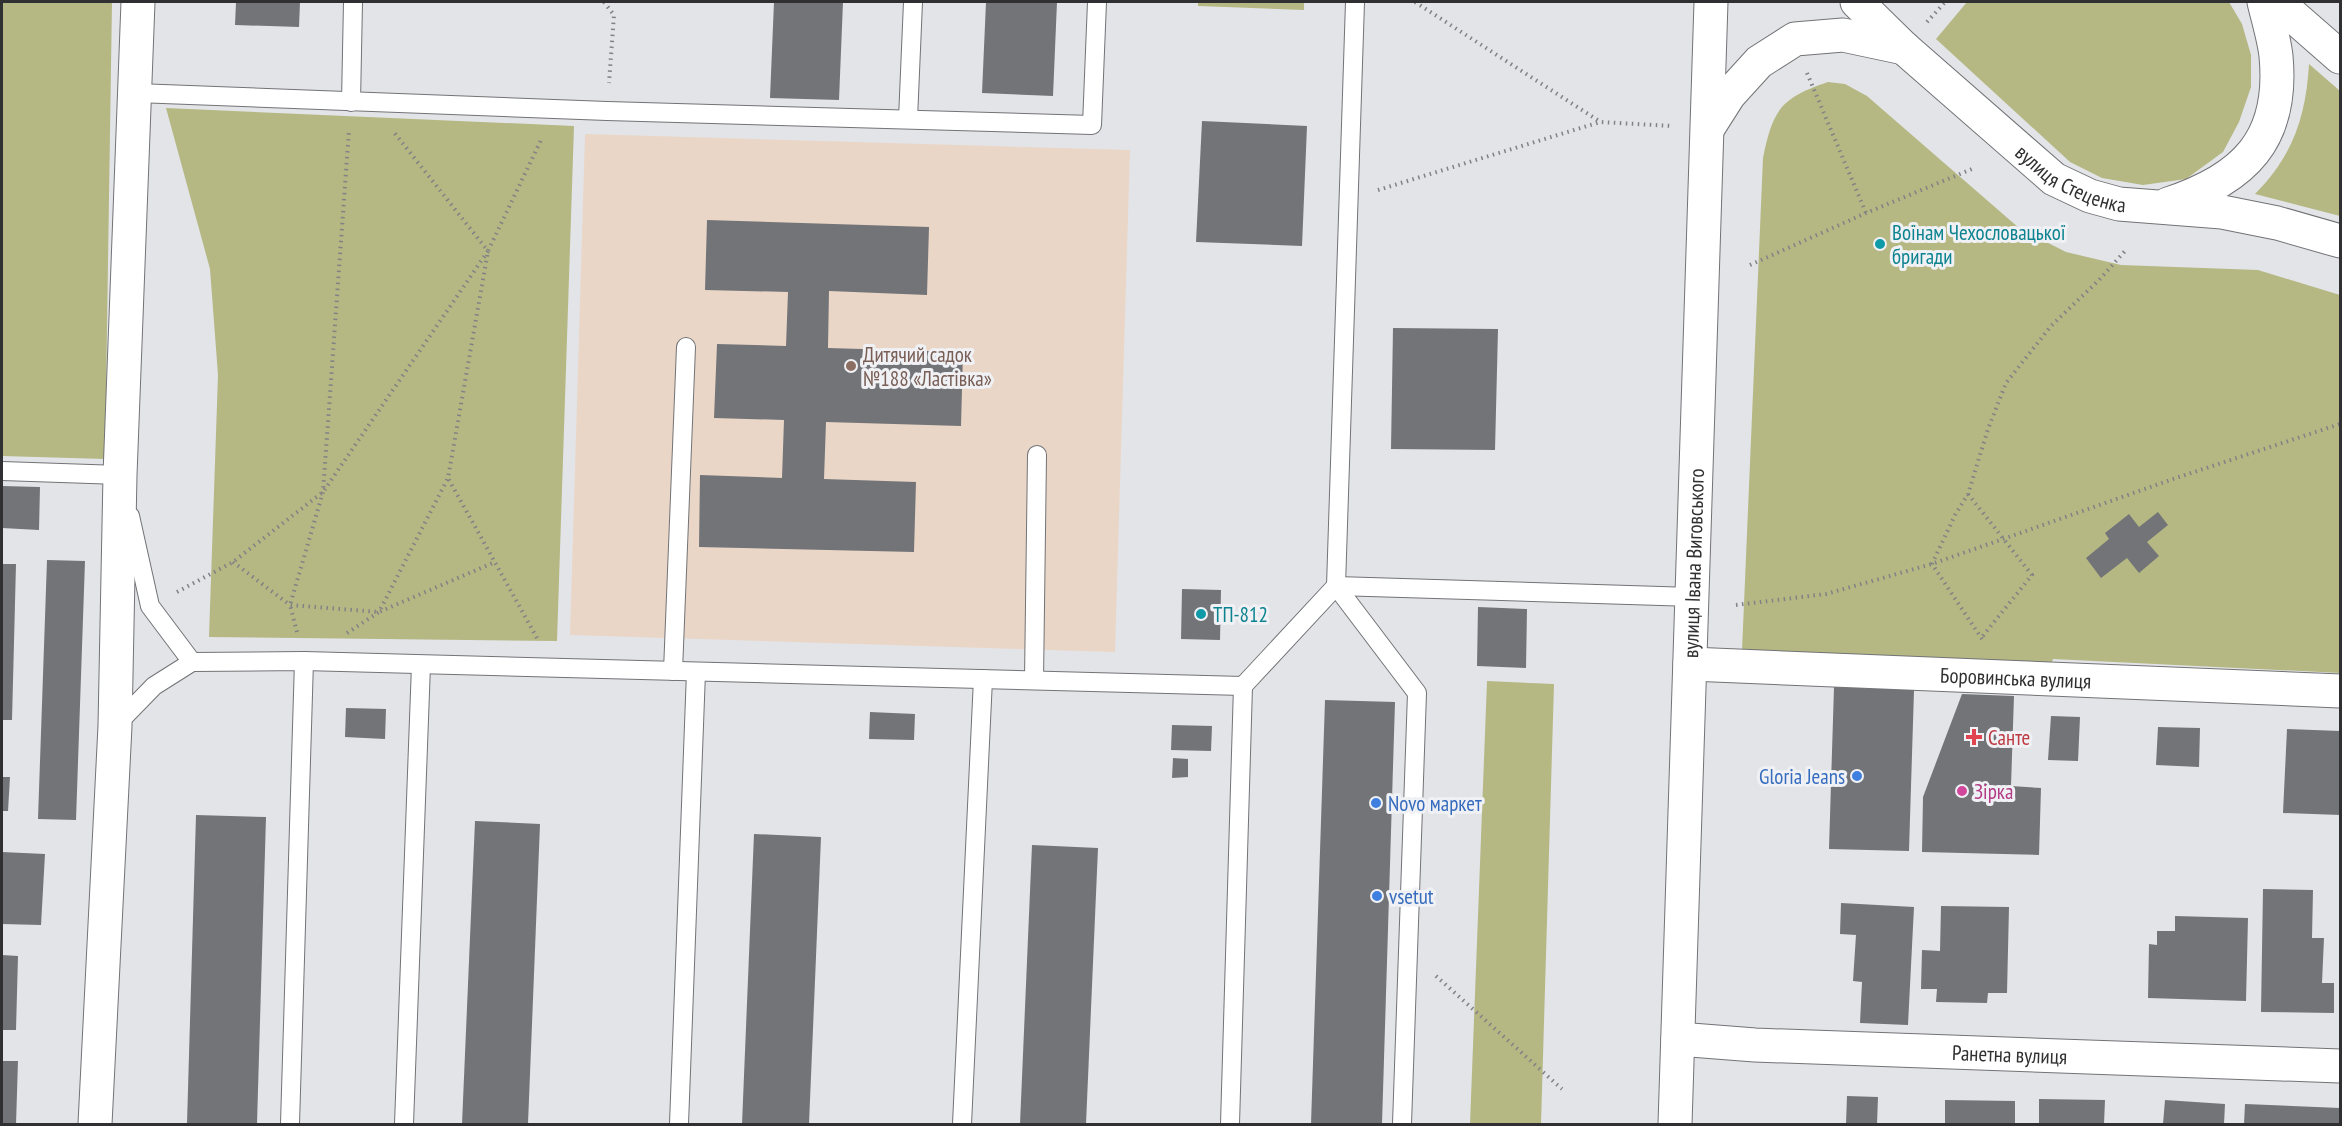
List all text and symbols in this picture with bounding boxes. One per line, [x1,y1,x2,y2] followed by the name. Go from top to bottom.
[2010,138,2127,218] street label: вулиця Стеценка
[1892,219,2066,270] place label: Воїнам Чехословацької бригади
[1873,237,1887,251] marker: Воїнам Чехословацької бригади
[863,341,992,392] place label: Дитячий садок №188 «Ластівка»
[844,359,858,373] marker: Дитячий садок №188 «Ластівка»
[1676,468,1710,659] street label: вулиця Івана Виговського
[1213,601,1268,628] place label: ТП-812
[1194,607,1208,621] marker: ТП-812
[1940,661,2092,694] street label: Боровинська вулиця
[1988,724,2030,751] place label: Санте
[1965,728,1983,746] marker: Санте
[1759,763,1845,790] place label: Gloria Jeans
[1850,769,1864,783] marker: Gloria Jeans
[1974,778,2013,805] place label: Зірка
[1955,784,1969,798] marker: Зірка
[1388,790,1482,817] place label: Novo маркет
[1369,796,1383,810] marker: Novo маркет
[1389,883,1434,910] place label: vsetut
[1370,889,1384,903] marker: vsetut
[1952,1039,2068,1070] street label: Ранетна вулиця

